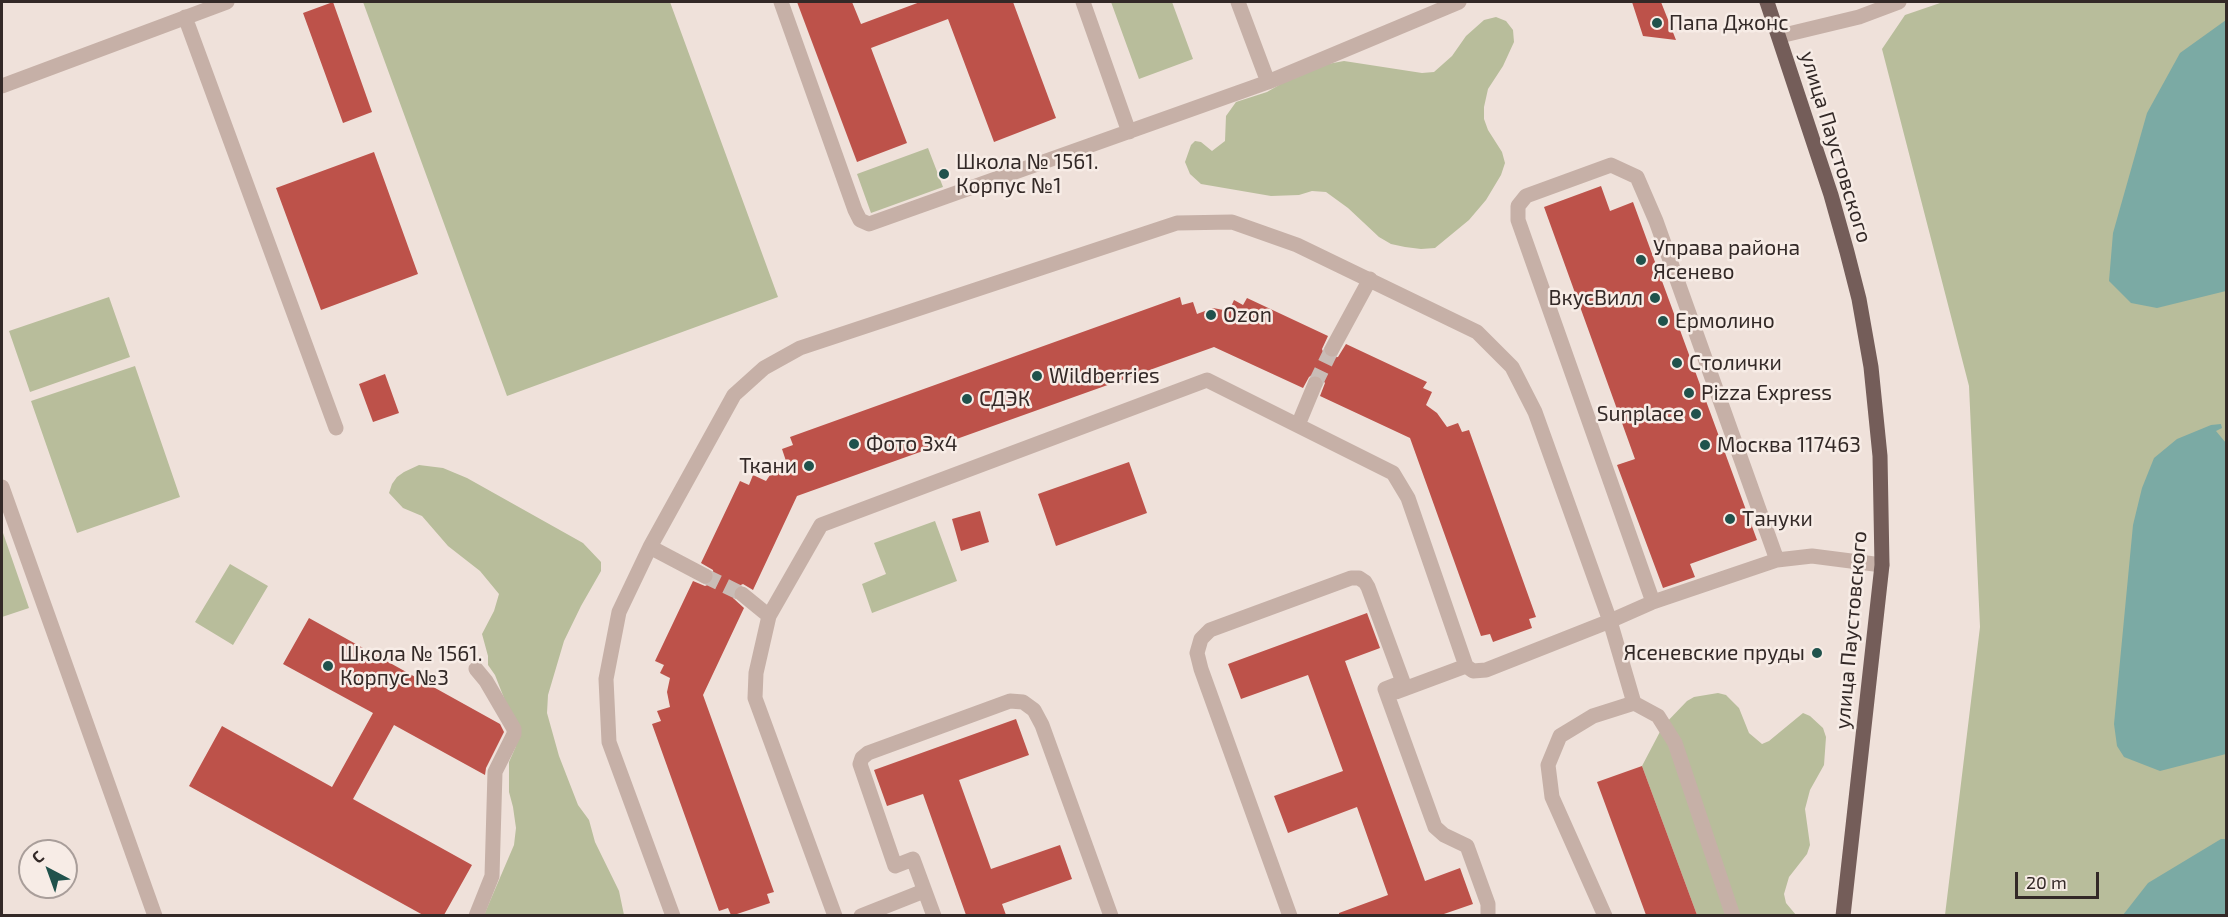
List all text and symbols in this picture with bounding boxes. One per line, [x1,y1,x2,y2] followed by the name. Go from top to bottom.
[1669,10,1789,36] place label: Папа Джонс
[1650,16,1664,30] marker: Папа Джонс
[1795,48,1877,246] street label: улица Паустовского
[956,149,1098,199] place label: Школа № 1561. Корпус №1
[937,167,951,181] marker: Школа № 1561. Корпус №1
[1653,235,1800,285] place label: Управа района Ясенево
[1634,253,1648,267] marker: Управа района Ясенево
[1548,285,1643,311] place label: ВкусВилл
[1648,291,1662,305] marker: ВкусВилл
[1223,302,1272,328] place label: Ozon
[1204,308,1218,322] marker: Ozon
[1675,308,1775,334] place label: Ермолино
[1656,314,1670,328] marker: Ермолино
[1689,350,1782,376] place label: Столички
[1670,356,1684,370] marker: Столички
[1049,363,1160,389] place label: Wildberries
[1030,369,1044,383] marker: Wildberries
[1701,380,1832,406] place label: Pizza Express
[979,386,1030,412] place label: СДЭК
[1682,386,1696,400] marker: Pizza Express
[960,392,974,406] marker: СДЭК
[1597,401,1684,427] place label: Sunplace
[1689,407,1703,421] marker: Sunplace
[866,431,958,457] place label: Фото 3х4
[1717,432,1861,458] place label: Москва 117463
[847,437,861,451] marker: Фото 3х4
[1698,438,1712,452] marker: Москва 117463
[739,453,797,479] place label: Ткани
[802,459,816,473] marker: Ткани
[1742,506,1813,532] place label: Тануки
[1723,512,1737,526] marker: Тануки
[1830,530,1872,730] street label: улица Паустовского
[1623,640,1805,666] place label: Ясеневские пруды
[340,641,482,691] place label: Школа № 1561. Корпус №3
[1810,646,1824,660] marker: Ясеневские пруды
[321,659,335,673] marker: Школа № 1561. Корпус №3
[18,839,78,899] north arrow
[27,846,47,867] text: С
[2018,860,2102,898] scale bar
[2026,871,2067,893] text: 20 m

